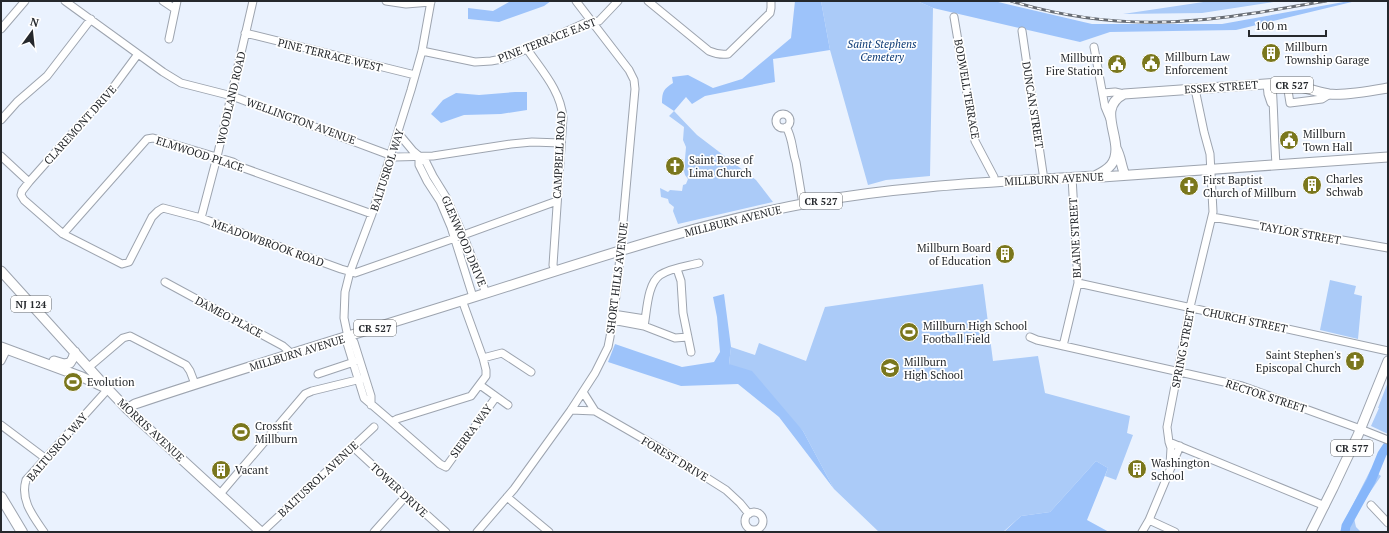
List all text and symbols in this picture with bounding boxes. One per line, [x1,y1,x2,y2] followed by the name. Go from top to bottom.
[12,12,52,52] north arrow
[1249,12,1326,38] scale bar
[29,14,41,30] text: N
[496,15,598,65] street label: PINE TERRACE EAST
[1255,18,1288,33] text: 100 m
[276,35,384,75] street label: PINE TERRACE WEST
[847,37,917,64] park label: Saint Stephens Cemetery
[951,38,983,140] street label: BODWELL TERRACE
[1285,40,1370,67] place label: Millburn Township Garage
[1260,42,1282,64] building icon: Millburn Township Garage
[213,50,249,146] street label: WOODLAND ROAD
[1165,50,1231,77] place label: Millburn Law Enforcement
[1046,51,1103,78] place label: Millburn Fire Station
[1140,52,1162,74] public building icon: Millburn Law Enforcement
[1106,53,1128,75] public building icon: Millburn Fire Station
[1019,61,1047,150] street label: DUNCAN STREET
[1184,77,1259,97] street label: ESSEX STREET
[1271,77,1313,93] road number: CR 527
[41,82,119,168] street label: CLAREMONT DRIVE
[244,95,358,147] street label: WELLINGTON AVENUE
[550,111,568,199] street label: CAMPBELL ROAD
[367,126,407,213] street label: BALTUSROL WAY
[1303,127,1352,154] place label: Millburn Town Hall
[1278,129,1300,151] public building icon: Millburn Town Hall
[154,133,246,175] street label: ELMWOOD PLACE
[689,153,754,180] place label: Saint Rose of Lima Church
[664,155,686,177] church icon: Saint Rose of Lima Church
[1004,169,1104,189] street label: MILLBURN AVENUE
[1326,172,1363,199] place label: Charles Schwab
[1203,173,1297,200] place label: First Baptist Church of Millburn
[1301,174,1323,196] building icon: Charles Schwab
[1178,175,1200,197] church icon: First Baptist Church of Millburn
[439,193,489,289] street label: GLENWOOD DRIVE
[800,193,842,209] road number: CR 527
[1066,197,1084,279] street label: BLAINE STREET
[683,202,783,240] street label: MILLBURN AVENUE
[210,216,326,270] street label: MEADOWBROOK ROAD
[1258,219,1342,247] street label: TAYLOR STREET
[603,221,631,335] street label: SHORT HILLS AVENUE
[917,241,991,268] place label: Millburn Board of Education
[994,243,1016,265] building icon: Millburn Board of Education
[193,293,265,341] street label: DAMEO PLACE
[11,296,51,312] road number: NJ 124
[1201,304,1289,336] street label: CHURCH STREET
[1168,307,1198,389] street label: SPRING STREET
[923,319,1027,346] place label: Millburn High School Football Field
[354,320,396,336] road number: CR 527
[898,321,920,343] sports icon: Millburn High School Football Field
[247,332,347,374] street label: MILLBURN AVENUE
[1256,348,1342,375] place label: Saint Stephen's Episcopal Church
[1344,350,1366,372] church icon: Saint Stephen's Episcopal Church
[904,355,963,382] place label: Millburn High School
[879,357,901,379] school or university icon: Millburn High School
[62,371,84,393] sports icon: Evolution
[87,375,135,389] place label: Evolution
[1224,376,1308,416] street label: RECTOR STREET
[115,396,187,464] street label: MORRIS AVENUE
[447,401,496,461] street label: SIERRA WAY
[24,409,91,484] street label: BALTUSROL WAY
[255,419,298,446] place label: Crossfit Millburn
[230,421,252,443] sports icon: Crossfit Millburn
[639,434,711,484] street label: FOREST DRIVE
[275,438,361,520] street label: BALTUSROL AVENUE
[1331,440,1373,456] road number: CR 577
[1151,456,1210,483] place label: Washington School
[1126,458,1148,480] building icon: Washington School
[210,459,232,481] building icon: Vacant
[367,460,431,520] street label: TOWER DRIVE
[235,463,268,477] place label: Vacant

